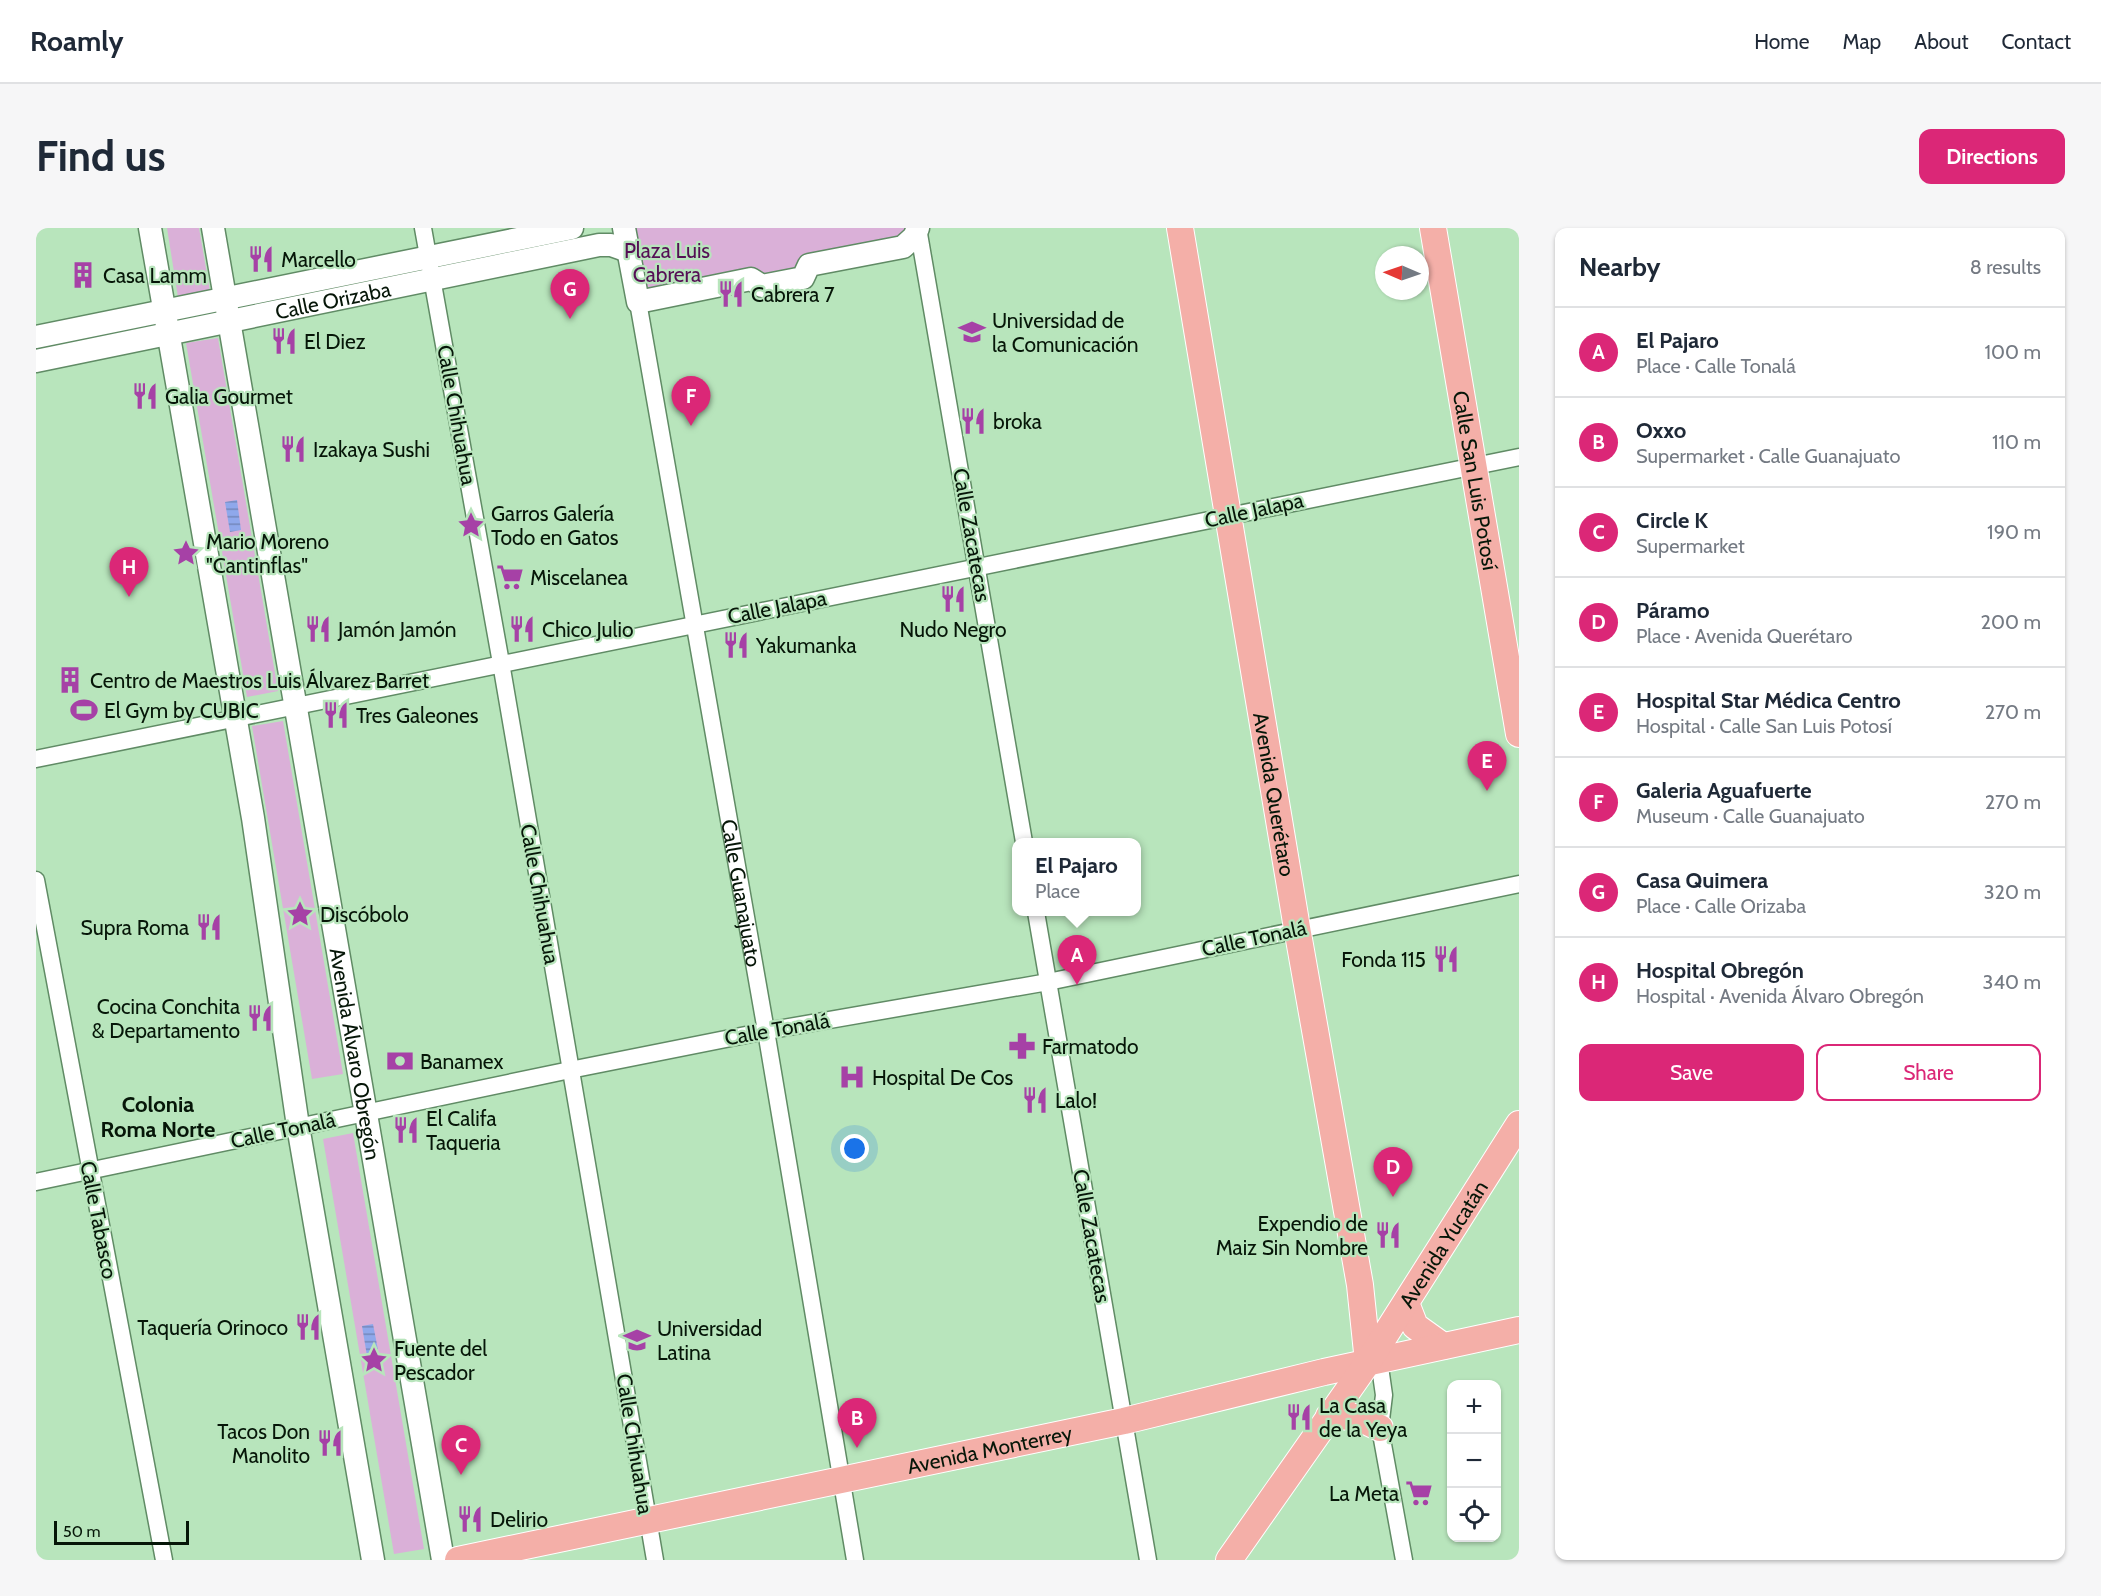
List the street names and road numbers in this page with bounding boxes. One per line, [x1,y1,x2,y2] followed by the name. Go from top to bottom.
[273,276,393,324] street label: Calle Orizaba
[432,343,482,487] street label: Calle Chihuahua
[1448,389,1504,572] street label: Calle San Luis Potosí
[948,466,996,604] street label: Calle Zacatecas
[1202,487,1306,533] street label: Calle Jalapa
[725,585,829,629] street label: Calle Jalapa
[1249,710,1301,878] street label: Avenida Querétaro
[717,817,767,969] street label: Calle Guanajuato
[515,822,565,966] street label: Calle Chihuahua
[1199,915,1309,961] street label: Calle Tonalá
[325,946,386,1162] street label: Avenida Álvaro Obregón
[723,1007,831,1051] street label: Calle Tonalá
[228,1107,338,1153] street label: Calle Tonalá
[75,1159,123,1281] street label: Calle Tabasco
[1068,1167,1116,1305] street label: Calle Zacatecas
[1393,1176,1493,1312] street label: Avenida Yucatán
[612,1372,658,1516] street label: Calle Chihuahua
[905,1420,1075,1478] street label: Avenida Monterrey

